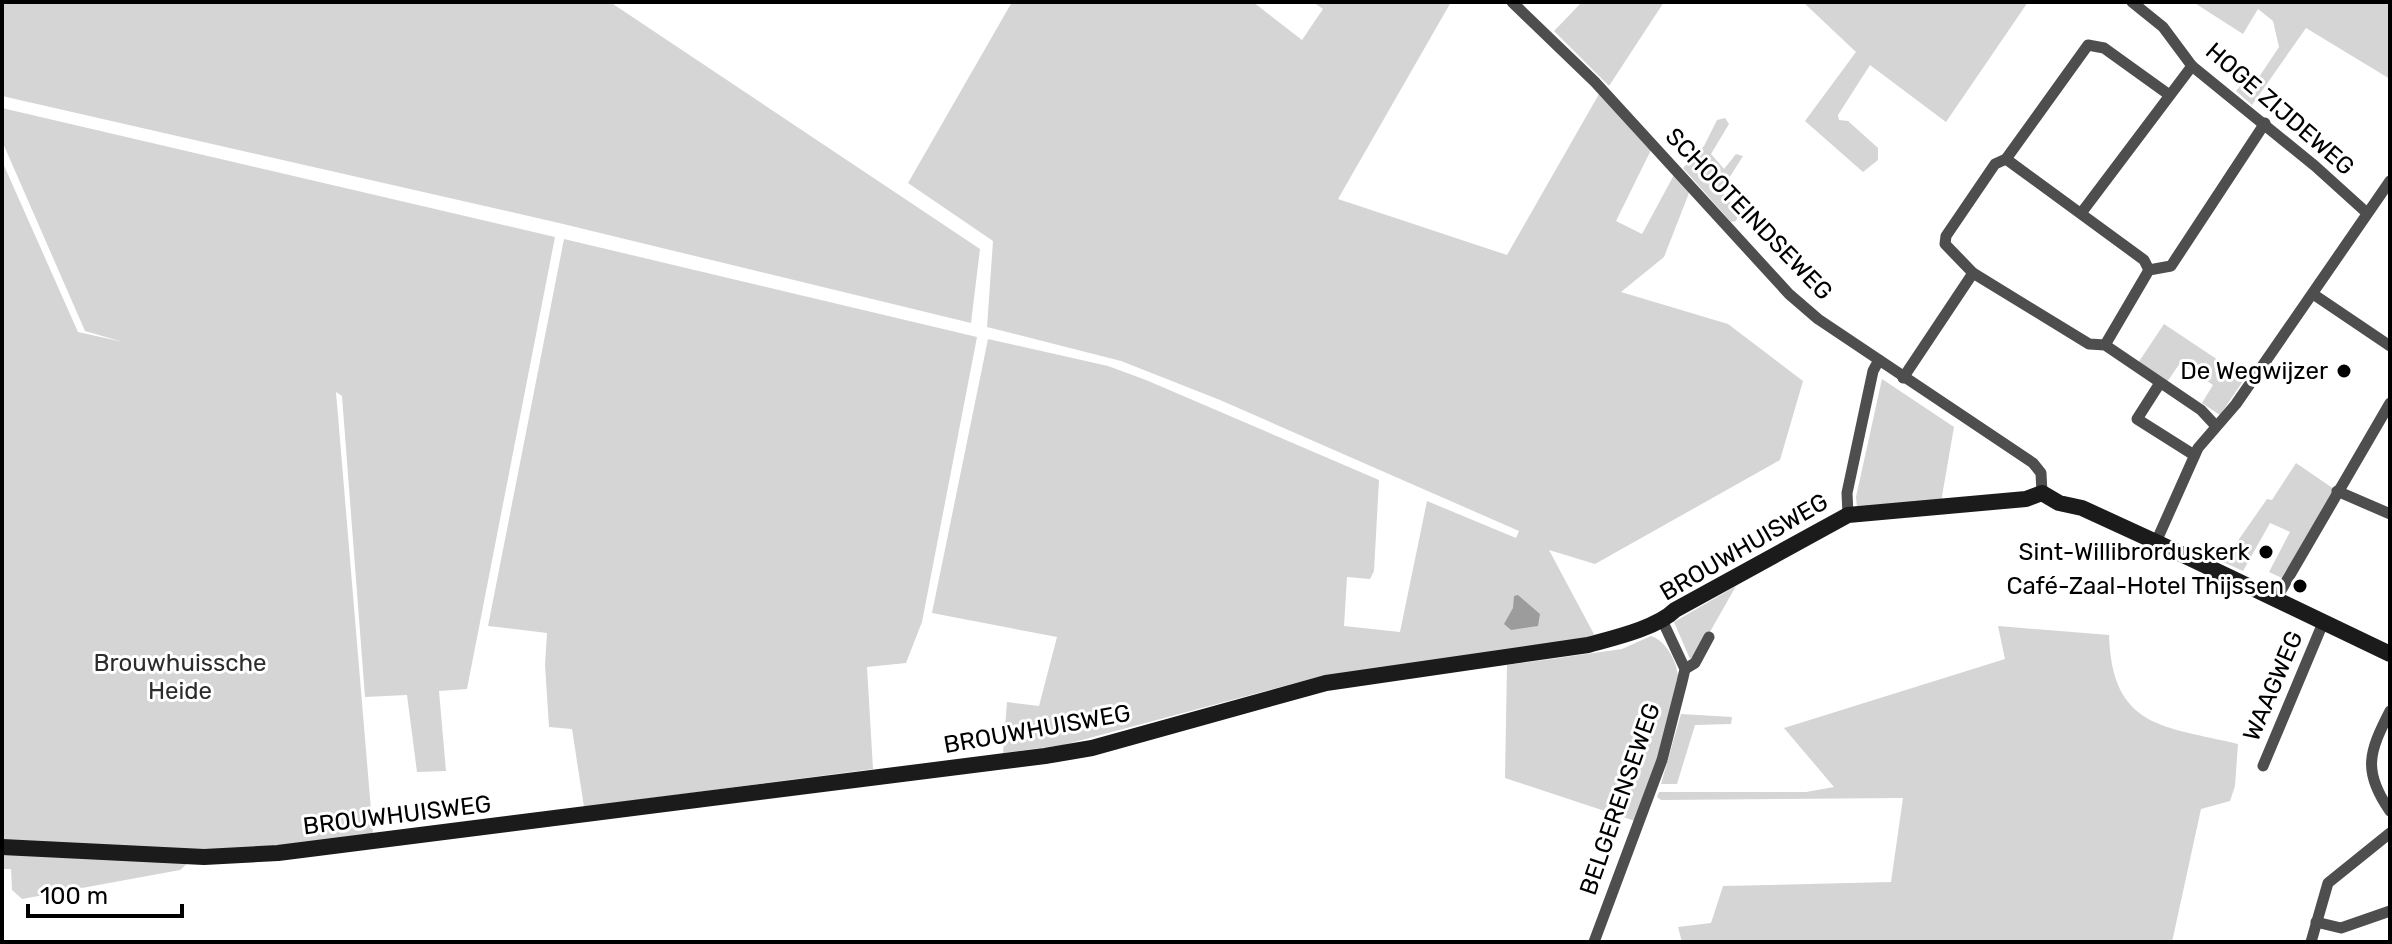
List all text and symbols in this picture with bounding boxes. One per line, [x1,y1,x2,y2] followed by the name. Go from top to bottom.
[2200,37,2360,181] street label: HOGE ZIJDEWEG
[1660,122,1838,306] street label: SCHOOTEINDSEWEG
[2180,357,2328,385] place label: De Wegwijzer
[2335,362,2353,380] marker: De Wegwijzer
[1655,488,1833,606] street label: BROUWHUISWEG
[2019,538,2251,566] place label: Sint-Willibrorduskerk
[2257,543,2275,561] marker: Sint-Willibrorduskerk
[2007,572,2284,600] place label: Café-Zaal-Hotel Thijssen
[2291,577,2309,595] marker: Café-Zaal-Hotel Thijssen
[2237,627,2309,745] street label: WAAGWEG
[93,649,267,705] park label: Brouwhuissche Heide
[941,699,1133,759] street label: BROUWHUISWEG
[1574,699,1666,899] street label: BELGERENSEWEG
[301,790,493,840] street label: BROUWHUISWEG
[28,868,182,918] scale bar
[40,882,108,910] text: 100 m

